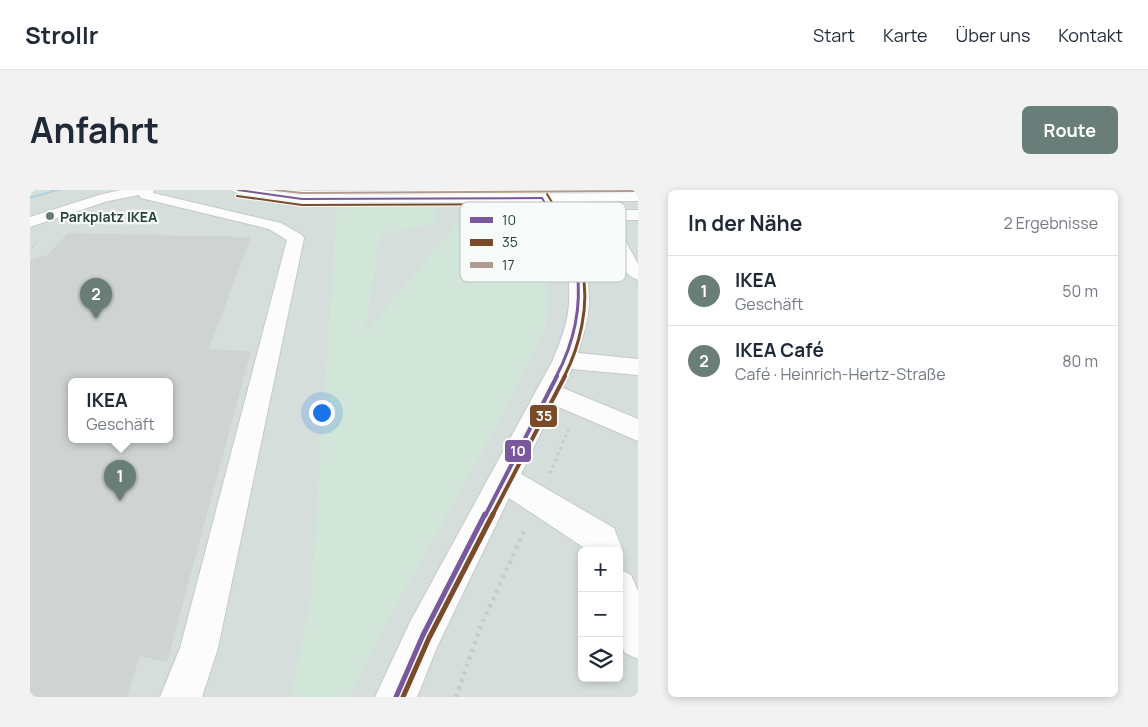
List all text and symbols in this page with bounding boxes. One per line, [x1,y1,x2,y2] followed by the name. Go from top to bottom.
[25,18,98,51] text: Strollr
[813,23,855,47] text: Start
[883,23,928,47] text: Karte
[956,23,1030,47] text: Über uns
[1058,23,1123,47] text: Kontakt
[30,106,159,154] text: Anfahrt
[1022,106,1118,154] button: Route
[460,202,626,282] legend
[60,207,158,226] place label: Parkplatz IKEA
[688,209,802,237] text: In der Nähe
[44,210,56,222] marker: Parkplatz IKEA
[502,210,516,229] text: 10
[1003,212,1098,234] text: 2 Ergebnisse
[502,232,518,251] text: 35
[502,255,515,274] text: 17
[735,267,776,293] text: IKEA
[80,278,112,319] pin: 2
[700,280,708,302] text: 1
[1062,280,1098,302] text: 50 m
[735,293,803,315] text: Geschäft
[735,337,824,363] text: IKEA Café
[699,350,709,372] text: 2
[1062,350,1098,372] text: 80 m
[735,363,946,385] text: Café · Heinrich-Hertz-Straße
[68,378,173,443] popup
[86,387,128,413] text: IKEA
[309,400,335,426] your location
[529,404,558,428] line badge: 35
[536,406,552,425] text: 35
[86,413,155,435] text: Geschäft
[504,439,532,463] line badge: 10
[510,441,526,460] text: 10
[104,460,136,501] pin: 1
[578,547,623,682] map controls
[578,547,623,592] button: +
[578,592,623,637] button: −
[578,637,623,682] button: layers

